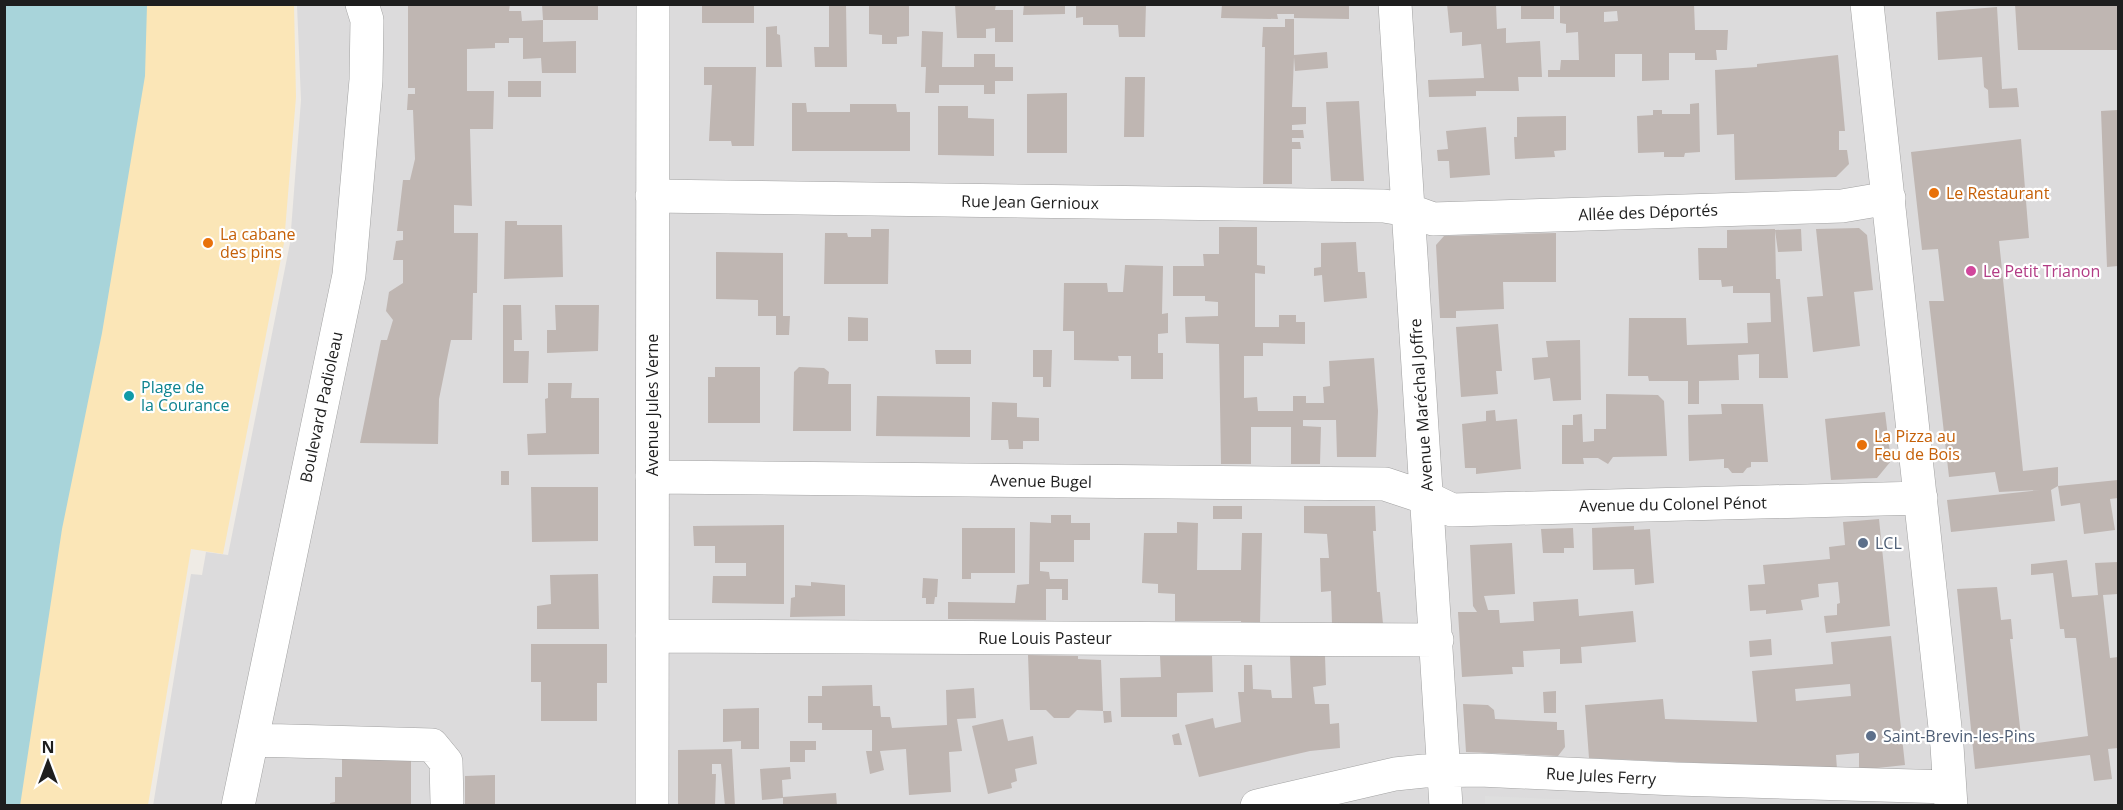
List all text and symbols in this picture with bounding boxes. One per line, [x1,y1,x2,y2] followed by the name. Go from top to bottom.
[1946,182,2050,204] place label: Le Restaurant
[1927,186,1941,200] marker: Le Restaurant
[961,190,1100,214] street label: Rue Jean Gernioux
[1578,199,1718,225] street label: Allée des Déportés
[220,223,295,263] place label: La cabane des pins
[201,236,215,250] marker: La cabane des pins
[1983,260,2100,282] place label: Le Petit Trianon
[1964,264,1978,278] marker: Le Petit Trianon
[1404,318,1438,492] street label: Avenue Maréchal Joffre
[294,329,348,485] street label: Boulevard Padioleau
[641,334,663,476] street label: Avenue Jules Verne
[141,376,230,416] place label: Plage de la Courance
[122,389,136,403] marker: Plage de la Courance
[1874,425,1960,465] place label: La Pizza au Feu de Bois
[1855,438,1869,452] marker: La Pizza au Feu de Bois
[990,469,1092,493] street label: Avenue Bugel
[1579,491,1767,517] street label: Avenue du Colonel Pénot
[1875,532,1902,554] place label: LCL
[1856,536,1870,550] marker: LCL
[978,627,1112,649] street label: Rue Louis Pasteur
[1883,725,2035,747] place label: Saint-Brevin-les-Pins
[1864,729,1878,743] marker: Saint-Brevin-les-Pins
[18,732,78,792] north arrow
[41,736,55,758] text: N
[1545,762,1658,790] street label: Rue Jules Ferry

